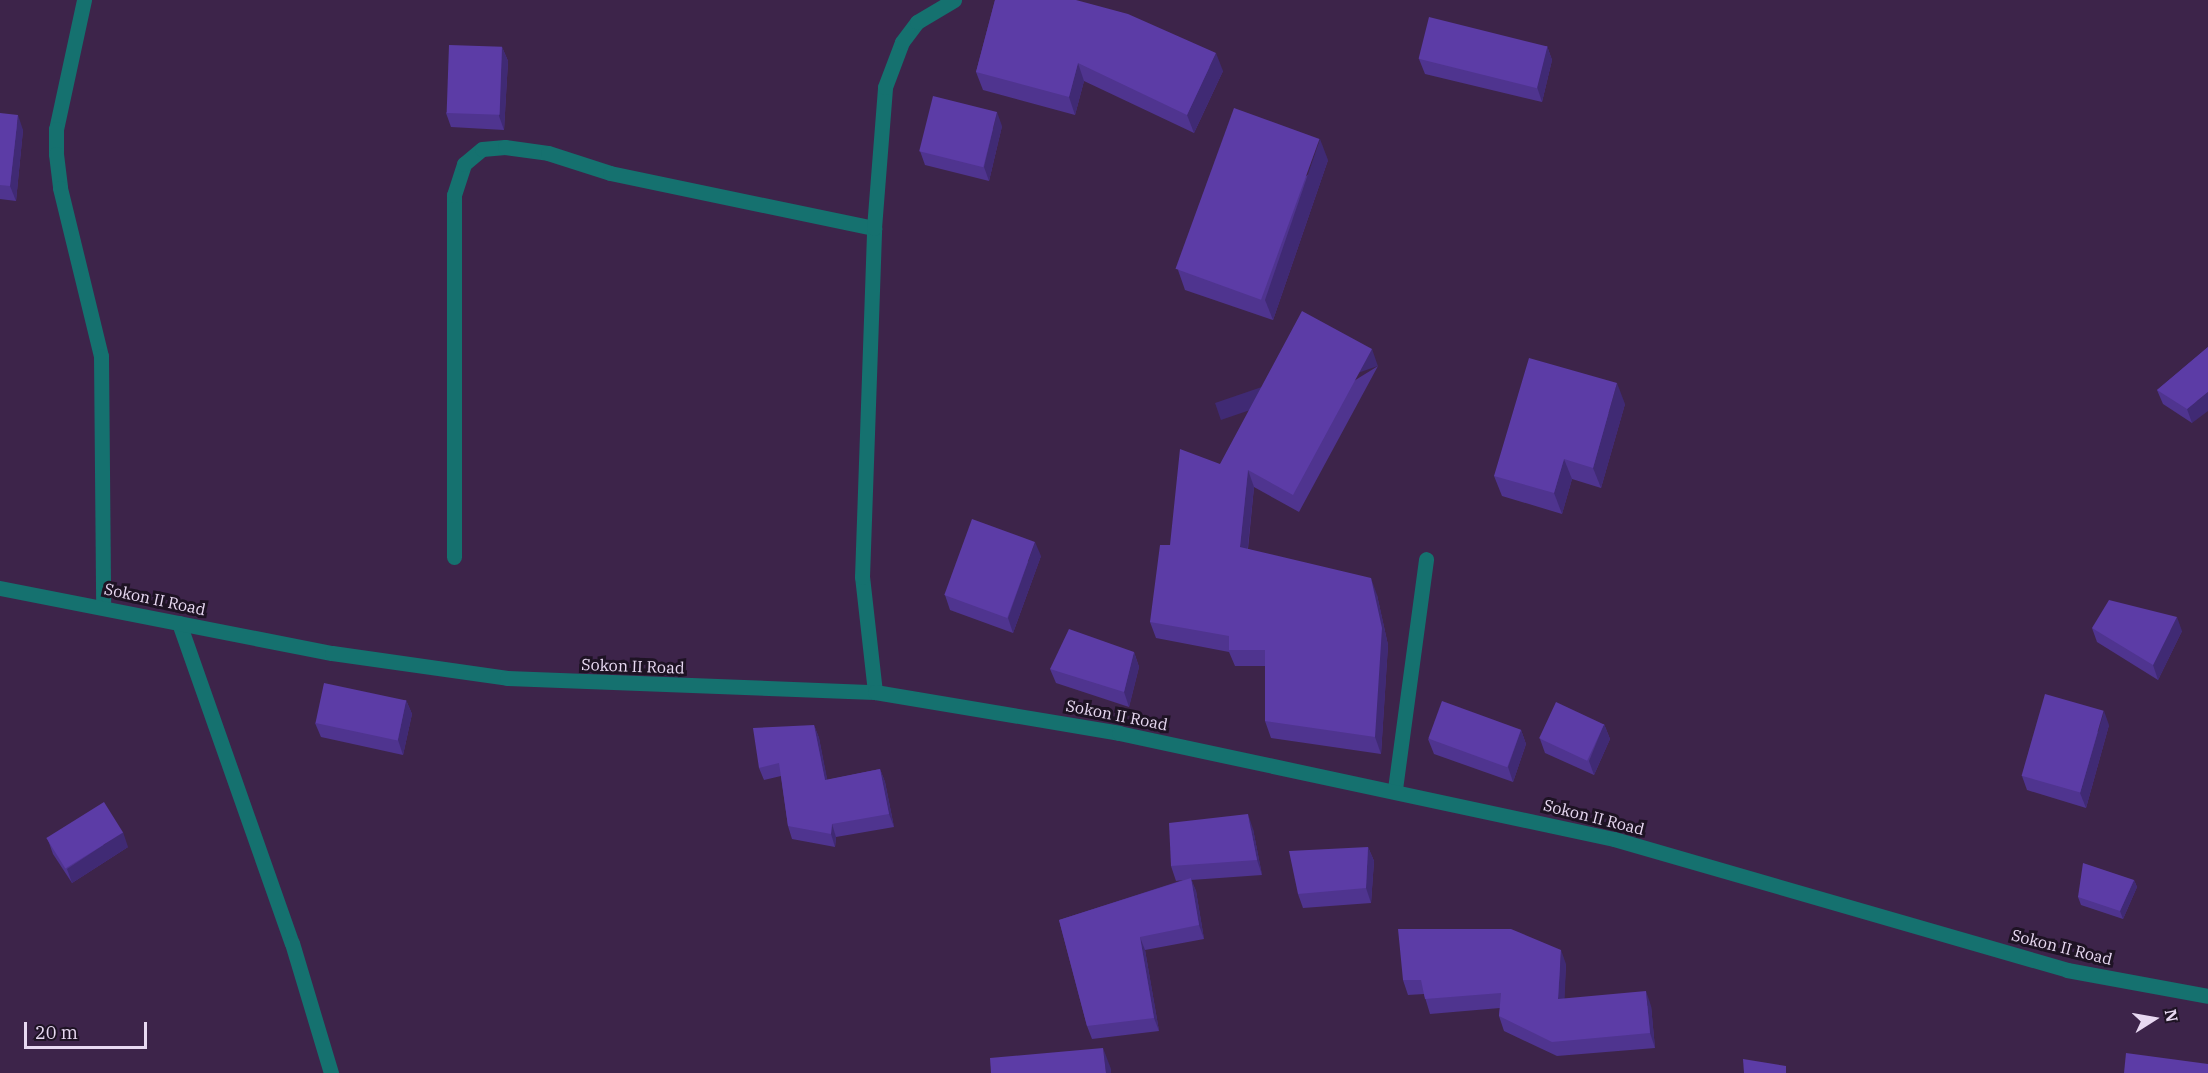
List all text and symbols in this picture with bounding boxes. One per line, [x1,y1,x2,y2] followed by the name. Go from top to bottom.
[102,579,208,619] street label: Sokon II Road
[581,655,685,677] street label: Sokon II Road
[1064,696,1170,734] street label: Sokon II Road
[1541,795,1647,839] street label: Sokon II Road
[2009,925,2115,969] street label: Sokon II Road
[2124,989,2184,1049] north arrow
[2161,1007,2183,1024] text: N
[27,1010,150,1048] scale bar
[35,1021,78,1044] text: 20 m

